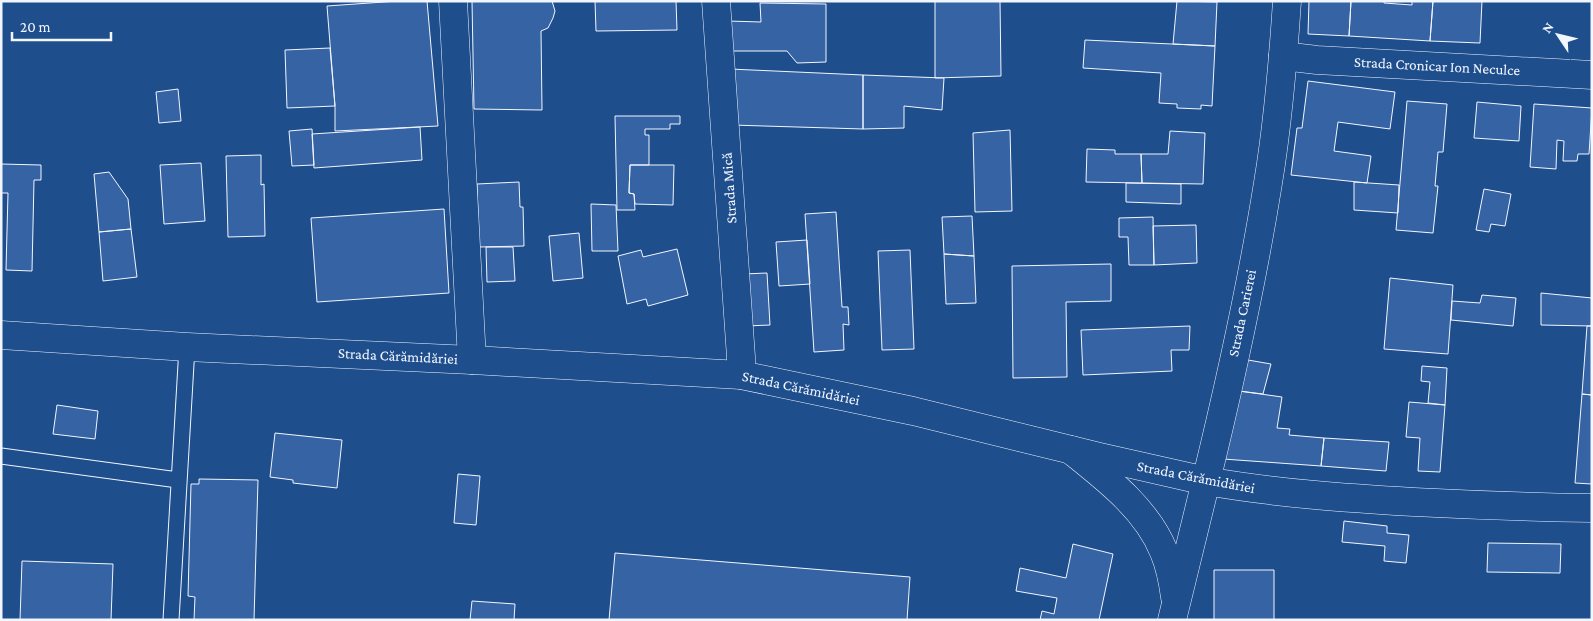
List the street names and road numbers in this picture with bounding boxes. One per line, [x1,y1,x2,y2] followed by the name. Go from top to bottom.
[1354,54,1521,78] street label: Strada Cronicar Ion Neculce
[719,152,739,224] street label: Strada Mică
[1225,268,1259,358] street label: Strada Carierei
[338,345,458,367] street label: Strada Cărămidăriei
[741,368,861,408] street label: Strada Cărămidăriei
[1136,458,1256,496] street label: Strada Cărămidăriei

